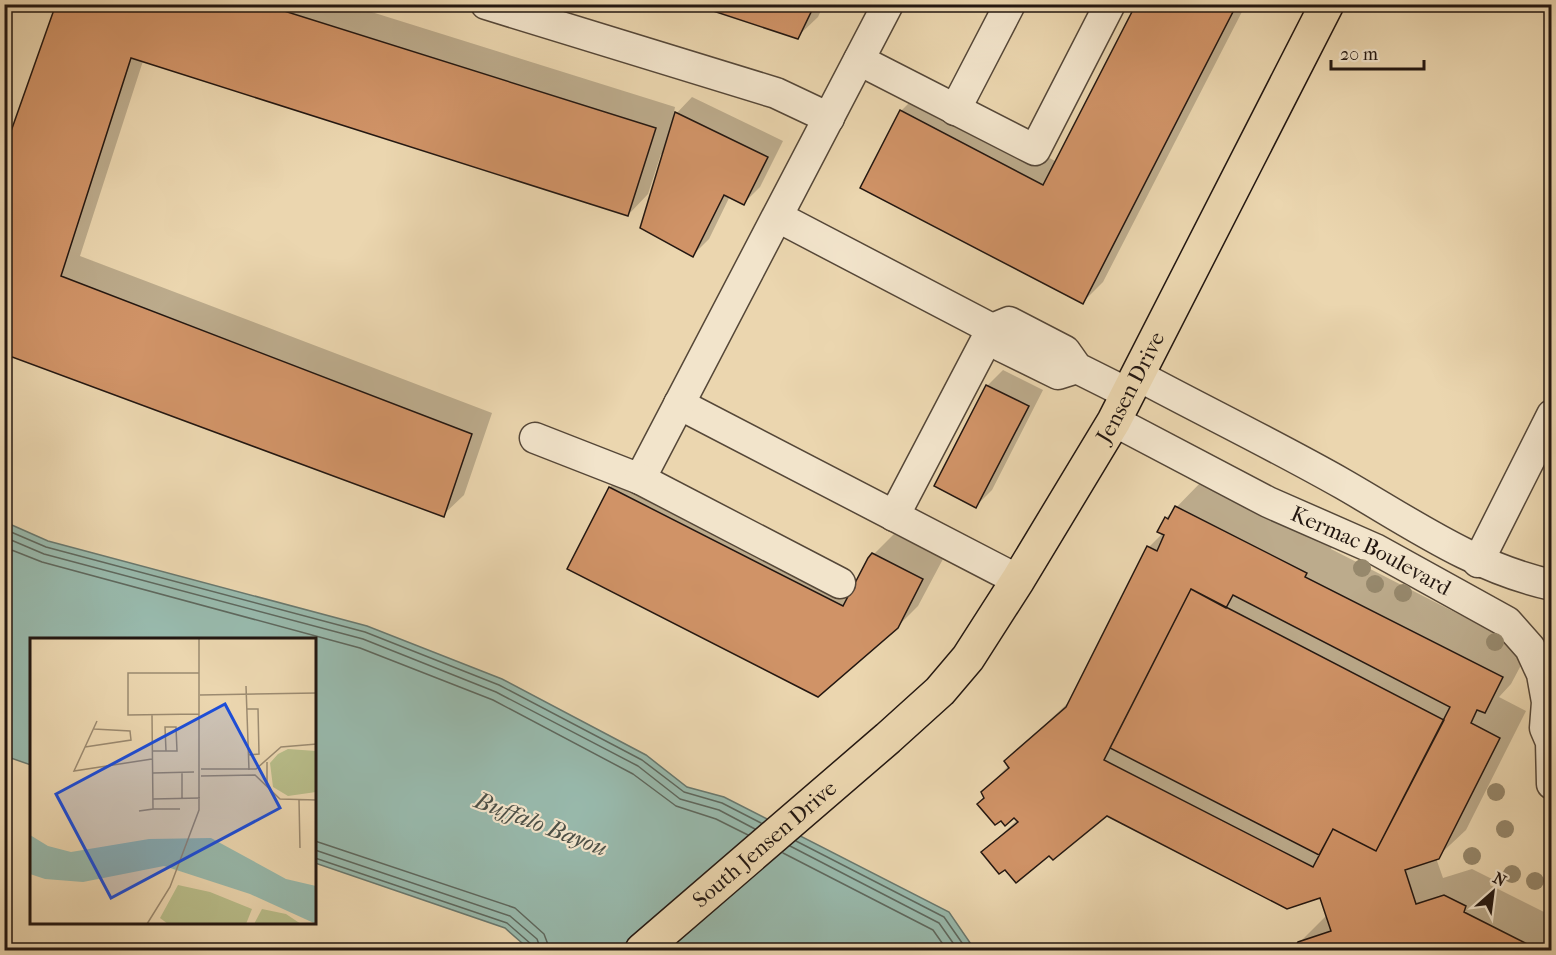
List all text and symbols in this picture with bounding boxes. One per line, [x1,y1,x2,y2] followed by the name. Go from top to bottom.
[1331,33,1424,71] scale bar
[1340,44,1378,65] text: 20 m
[1090,327,1170,449] street label: Jensen Drive
[1287,501,1456,602] street label: Kermac Boulevard
[30,638,316,925] inset map
[688,775,842,913] street label: South Jensen Drive
[469,785,611,862] water label: Buffalo Bayou
[1463,862,1523,922] north arrow
[1490,868,1510,891] text: N

